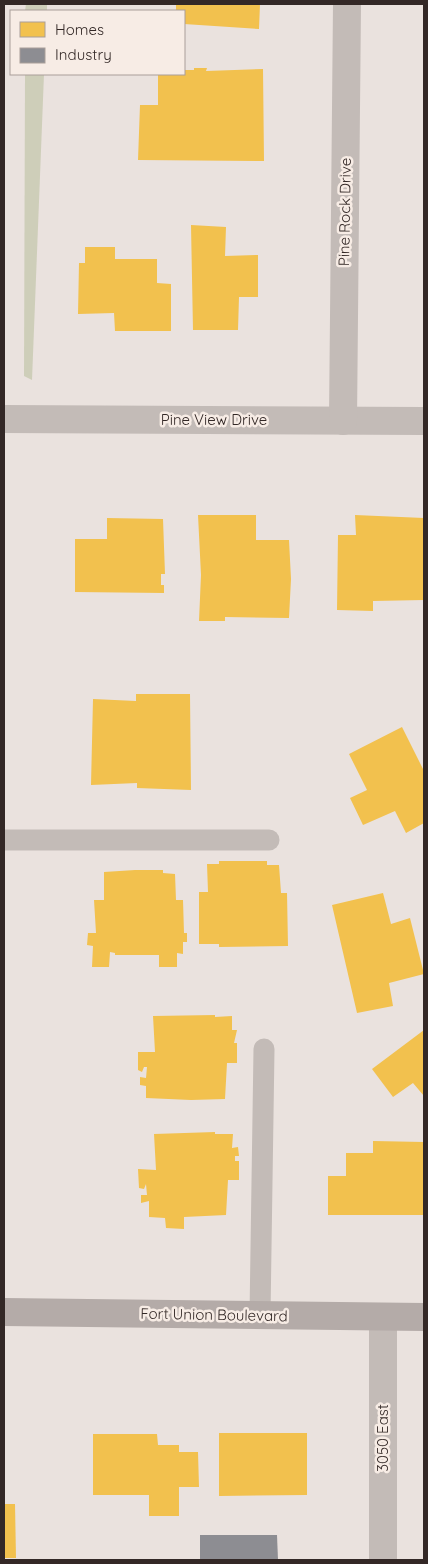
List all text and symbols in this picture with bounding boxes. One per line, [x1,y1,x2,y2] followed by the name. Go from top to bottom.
[10,10,185,75] legend
[55,20,104,39] text: Homes
[55,45,112,64] text: Industry
[334,158,355,266] street label: Pine Rock Drive
[161,410,267,429] street label: Pine View Drive
[140,1304,288,1325] street label: Fort Union Boulevard
[373,1404,392,1472] street label: 3050 East

